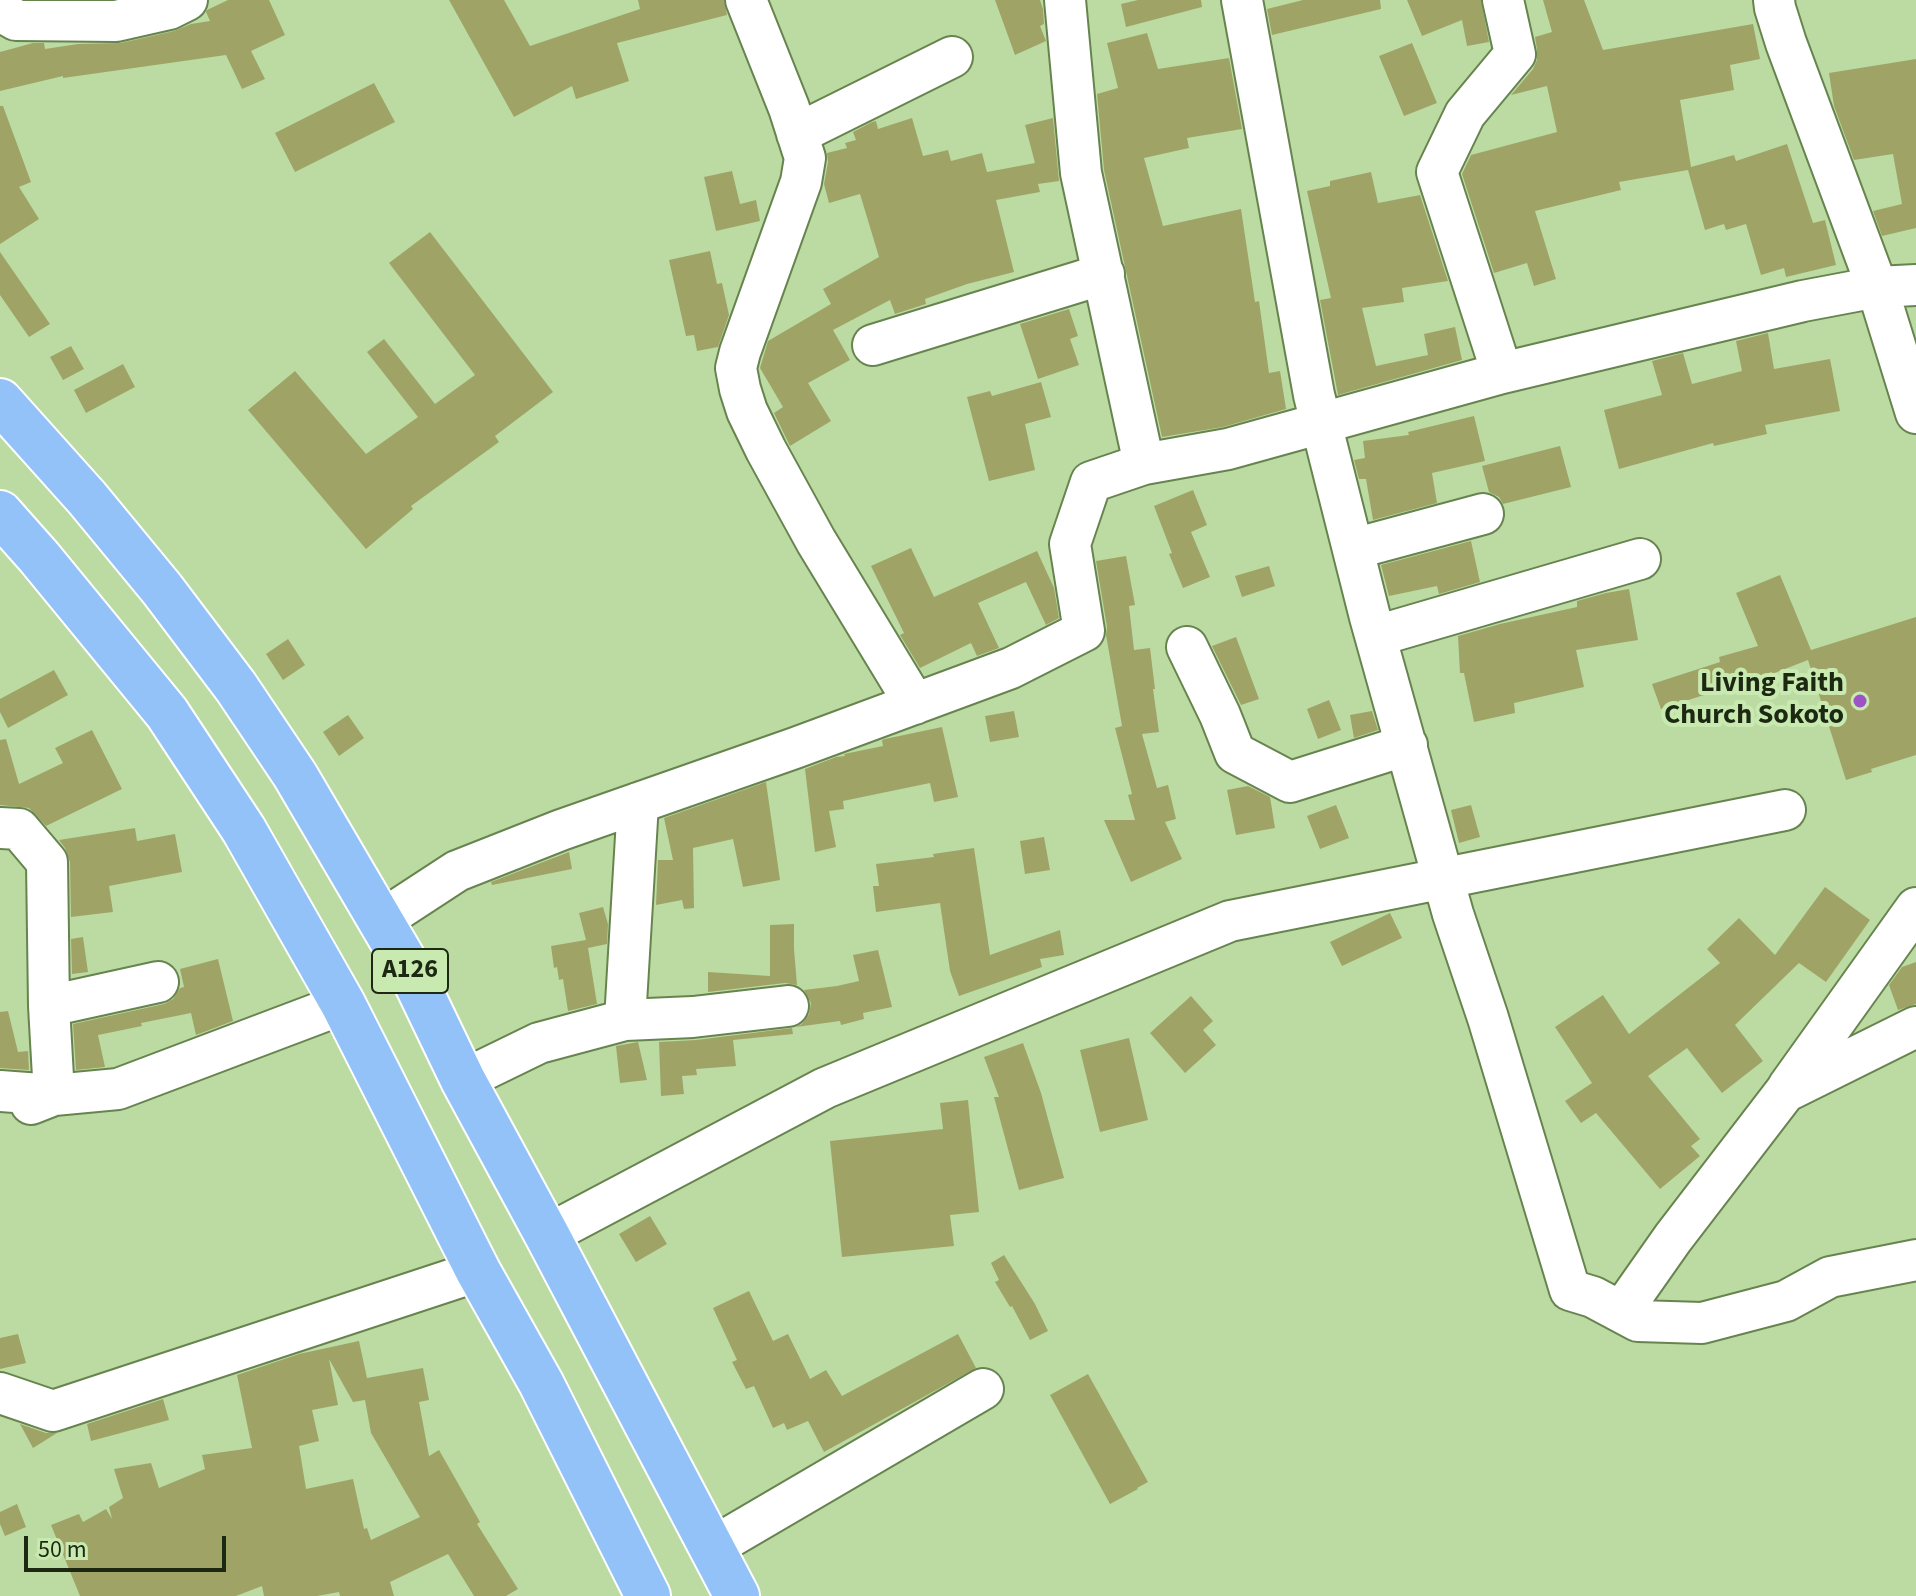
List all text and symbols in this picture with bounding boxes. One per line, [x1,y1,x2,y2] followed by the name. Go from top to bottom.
[1664,668,1844,734] place label: Living Faith Church Sokoto
[1851,692,1869,710] marker: Living Faith Church Sokoto
[372,949,448,993] road number: A126
[28,1520,230,1570] scale bar
[38,1532,87,1567] text: 50 m

